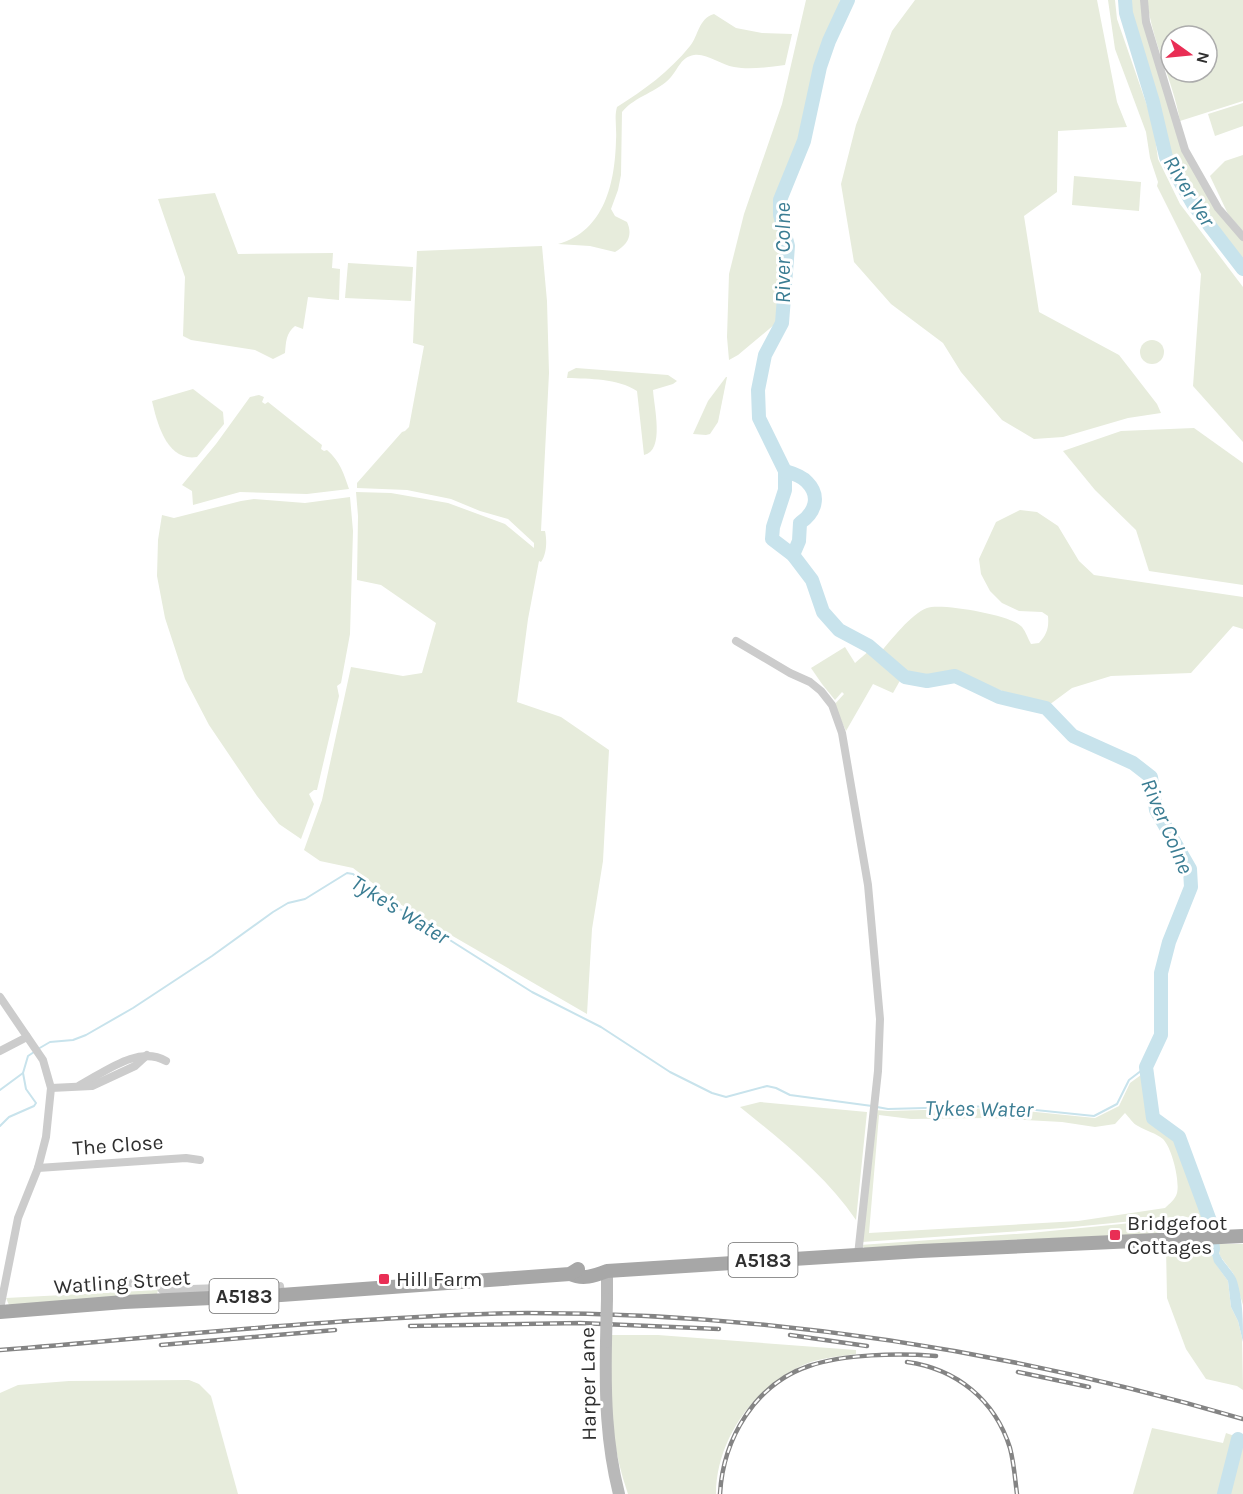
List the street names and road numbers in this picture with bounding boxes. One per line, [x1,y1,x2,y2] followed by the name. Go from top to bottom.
[72,1130,164,1160] street label: The Close
[728,1243,798,1277] road number: A5183
[53,1265,191,1299] street label: Watling Street
[210,1279,278,1313] road number: A5183
[575,1327,601,1441] street label: Harper Lane

